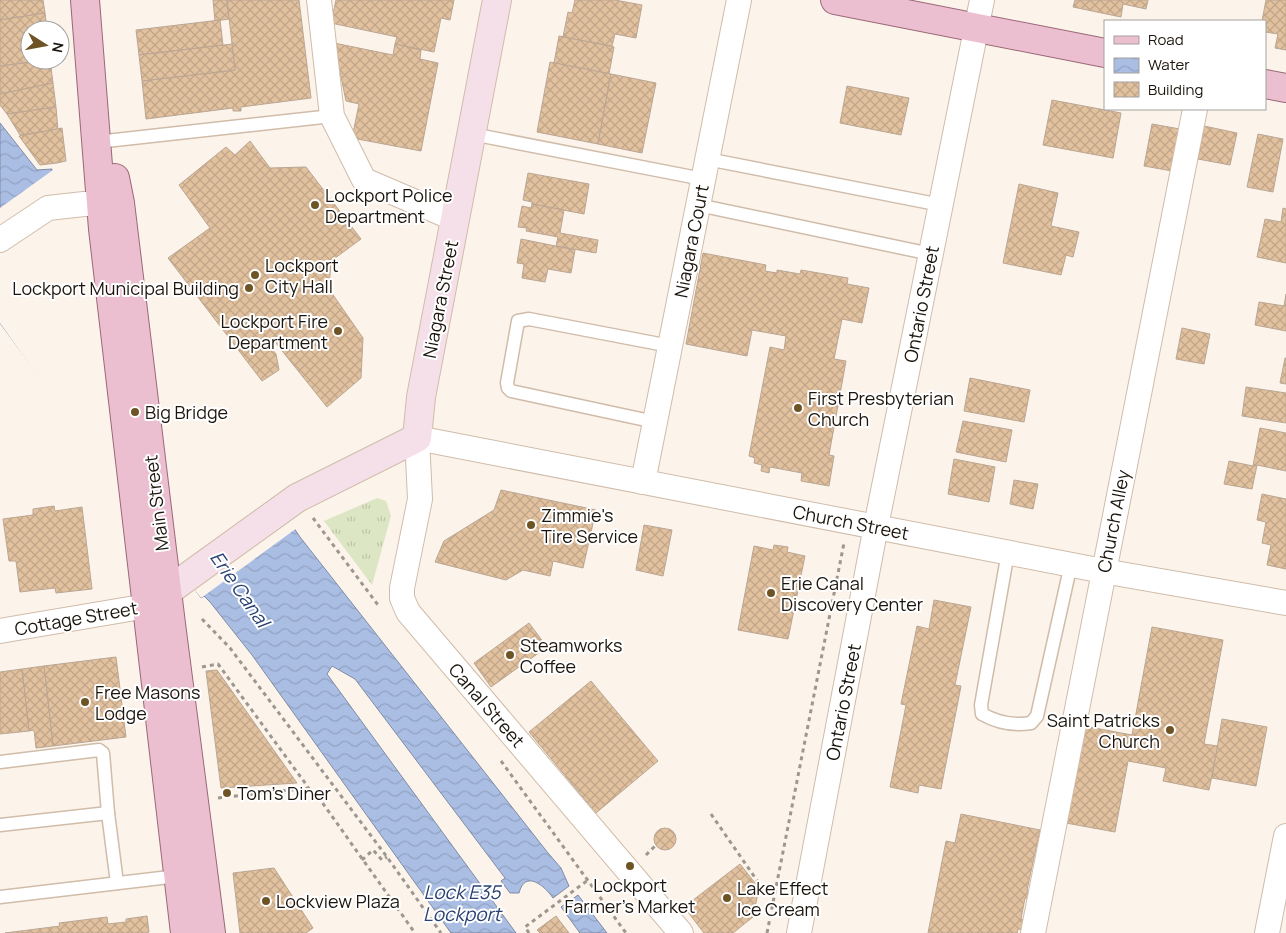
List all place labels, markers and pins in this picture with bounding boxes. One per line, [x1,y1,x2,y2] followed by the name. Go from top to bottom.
[325,183,452,228] place label: Lockport Police Department
[309,199,321,211] marker: Lockport Police Department
[265,253,339,298] place label: Lockport City Hall
[249,269,261,281] marker: Lockport City Hall
[12,276,239,300] place label: Lockport Municipal Building
[243,282,255,294] marker: Lockport Municipal Building
[221,309,328,354] place label: Lockport Fire Department
[332,325,344,337] marker: Lockport Fire Department
[808,386,954,431] place label: First Presbyterian Church
[145,400,228,424] place label: Big Bridge
[792,402,804,414] marker: First Presbyterian Church
[129,406,141,418] marker: Big Bridge
[541,503,638,548] place label: Zimmie's Tire Service
[525,519,537,531] marker: Zimmie's Tire Service
[781,571,924,616] place label: Erie Canal Discovery Center
[765,587,777,599] marker: Erie Canal Discovery Center
[520,633,622,678] place label: Steamworks Coffee
[504,649,516,661] marker: Steamworks Coffee
[95,680,200,725] place label: Free Masons Lodge
[79,696,91,708] marker: Free Masons Lodge
[1047,708,1160,753] place label: Saint Patricks Church
[1164,724,1176,736] marker: Saint Patricks Church
[237,781,332,805] place label: Tom's Diner
[221,787,233,799] marker: Tom's Diner
[624,860,636,872] marker: Lockport Farmer's Market
[564,873,696,918] place label: Lockport Farmer's Market
[737,876,829,921] place label: Lake Effect Ice Cream
[276,889,400,913] place label: Lockview Plaza
[721,892,733,904] marker: Lake Effect Ice Cream
[260,895,272,907] marker: Lockview Plaza

